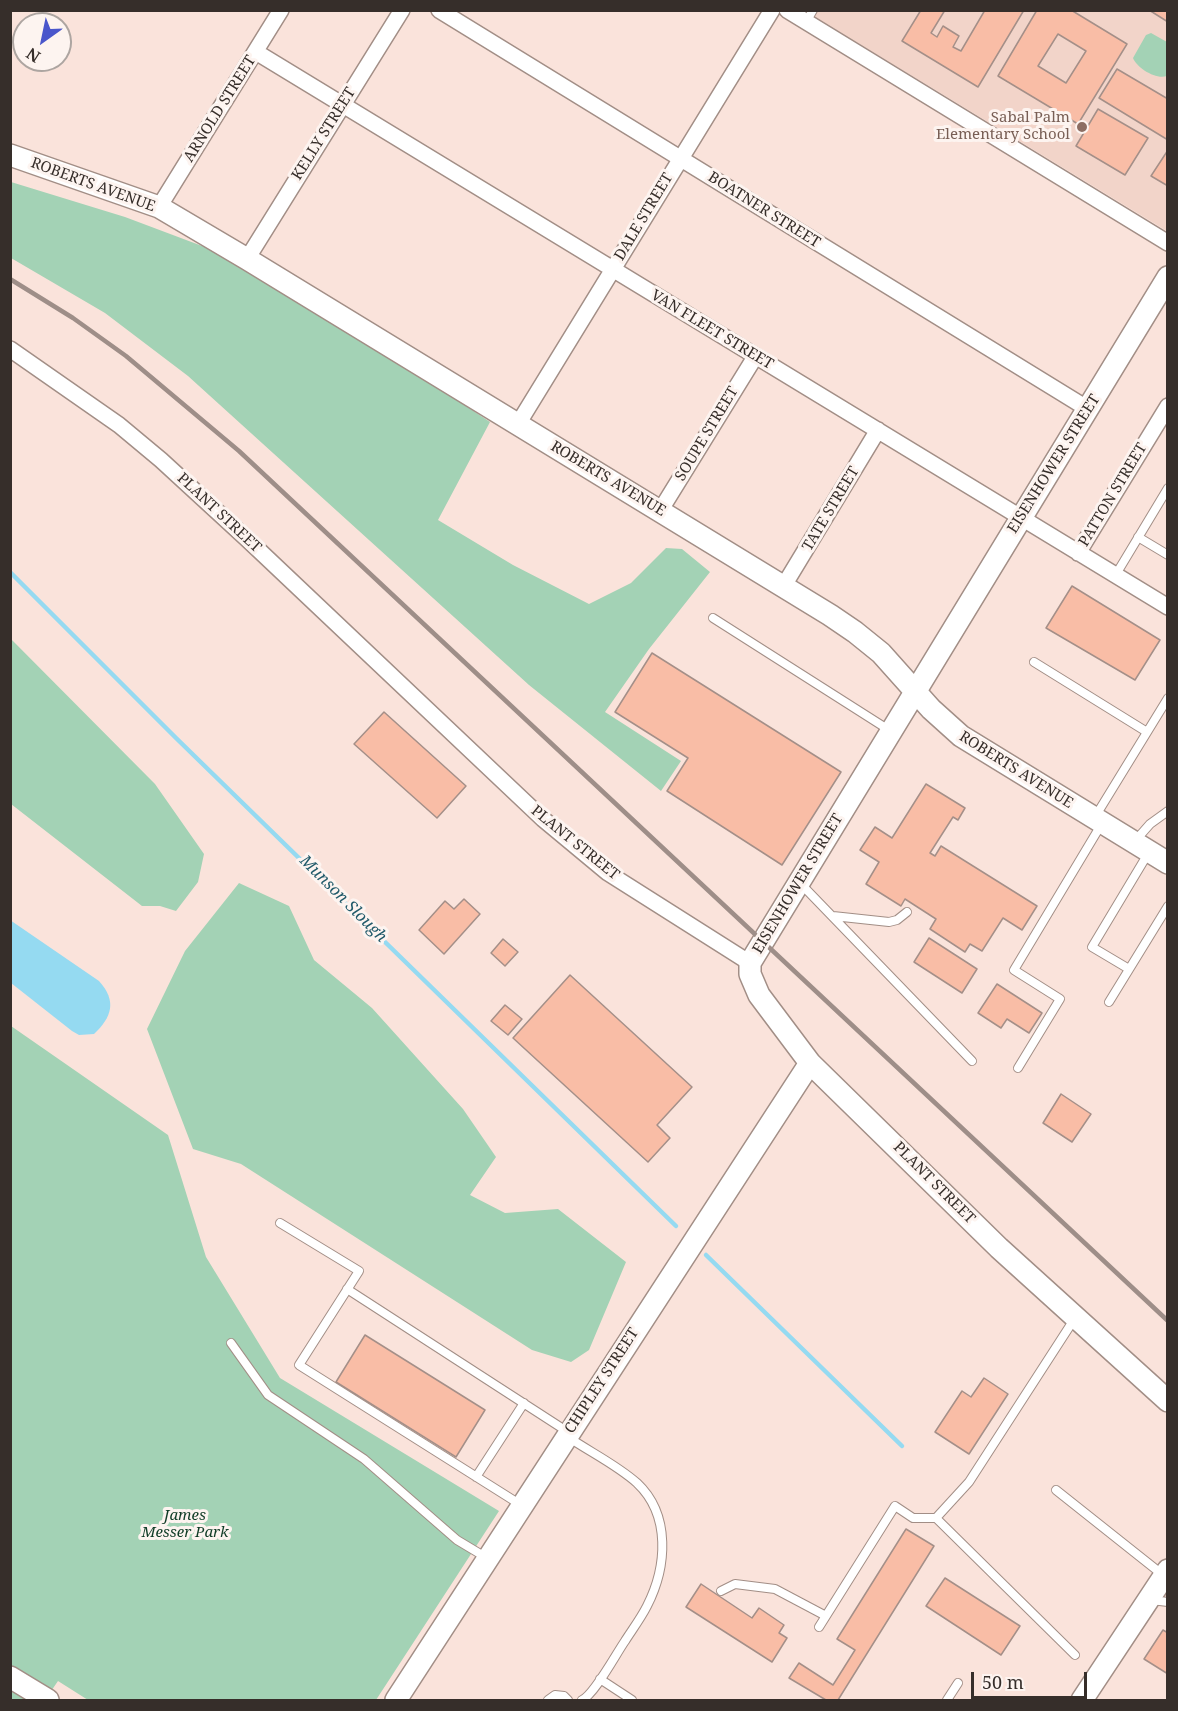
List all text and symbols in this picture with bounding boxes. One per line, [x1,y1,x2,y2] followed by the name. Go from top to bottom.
[12,12,72,72] north arrow
[22,43,45,68] text: N
[180,53,260,165] street label: ARNOLD STREET
[288,84,360,184] street label: KELLY STREET
[936,109,1070,144] place label: Sabal Palm Elementary School
[1075,120,1089,134] marker: Sabal Palm Elementary School
[28,154,158,216] street label: ROBERTS AVENUE
[705,168,823,252] street label: BOATNER STREET
[611,170,677,264] street label: DALE STREET
[648,286,776,374] street label: VAN FLEET STREET
[672,383,742,485] street label: SOUPE STREET
[1004,391,1104,537] street label: EISENHOWER STREET
[547,438,669,520] street label: ROBERTS AVENUE
[1075,440,1151,550] street label: PATTON STREET
[799,464,863,554] street label: TATE STREET
[173,469,265,557] street label: PLANT STREET
[956,728,1076,812] street label: ROBERTS AVENUE
[527,802,623,884] street label: PLANT STREET
[749,811,847,957] street label: EISENHOWER STREET
[295,851,391,947] water label: Munson Slough
[889,1138,979,1228] street label: PLANT STREET
[561,1325,643,1437] street label: CHIPLEY STREET
[141,1507,229,1542] park label: James Messer Park
[974,1660,1090,1698] scale bar
[982,1670,1024,1694] text: 50 m

